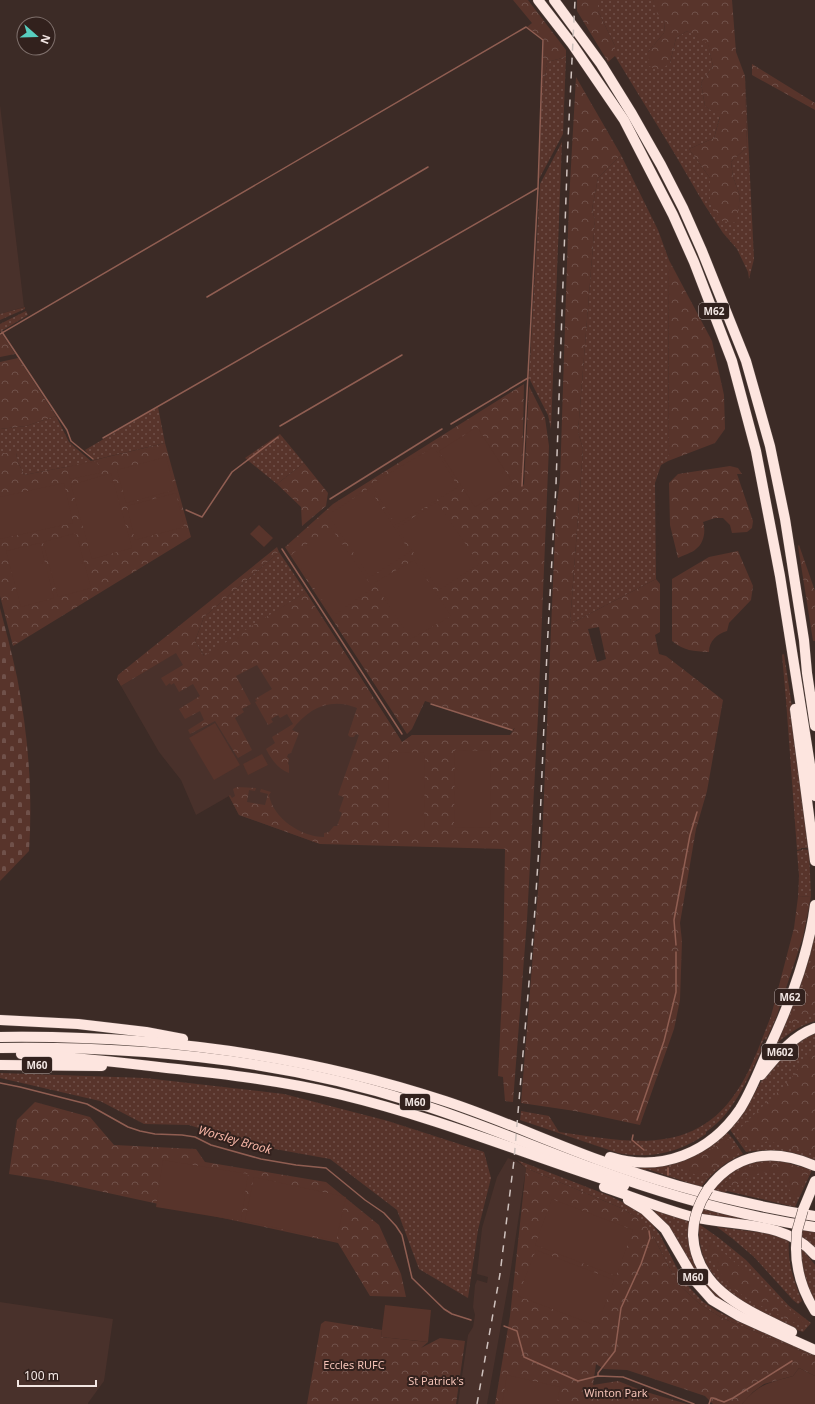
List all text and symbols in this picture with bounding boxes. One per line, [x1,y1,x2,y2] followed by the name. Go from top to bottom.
[16,16,56,56] north arrow
[37,33,54,46] text: N
[699,303,729,319] road number: M62
[775,989,805,1005] road number: M62
[762,1044,798,1060] road number: M602
[22,1057,52,1073] road number: M60
[400,1094,430,1110] road number: M60
[196,1121,275,1158] water label: Worsley Brook
[678,1269,708,1285] road number: M60
[323,1357,385,1372] park label: Eccles RUFC
[18,1362,96,1388] scale bar
[24,1367,59,1384] text: 100 m
[408,1373,464,1388] park label: St Patrick's
[584,1385,648,1400] park label: Winton Park

